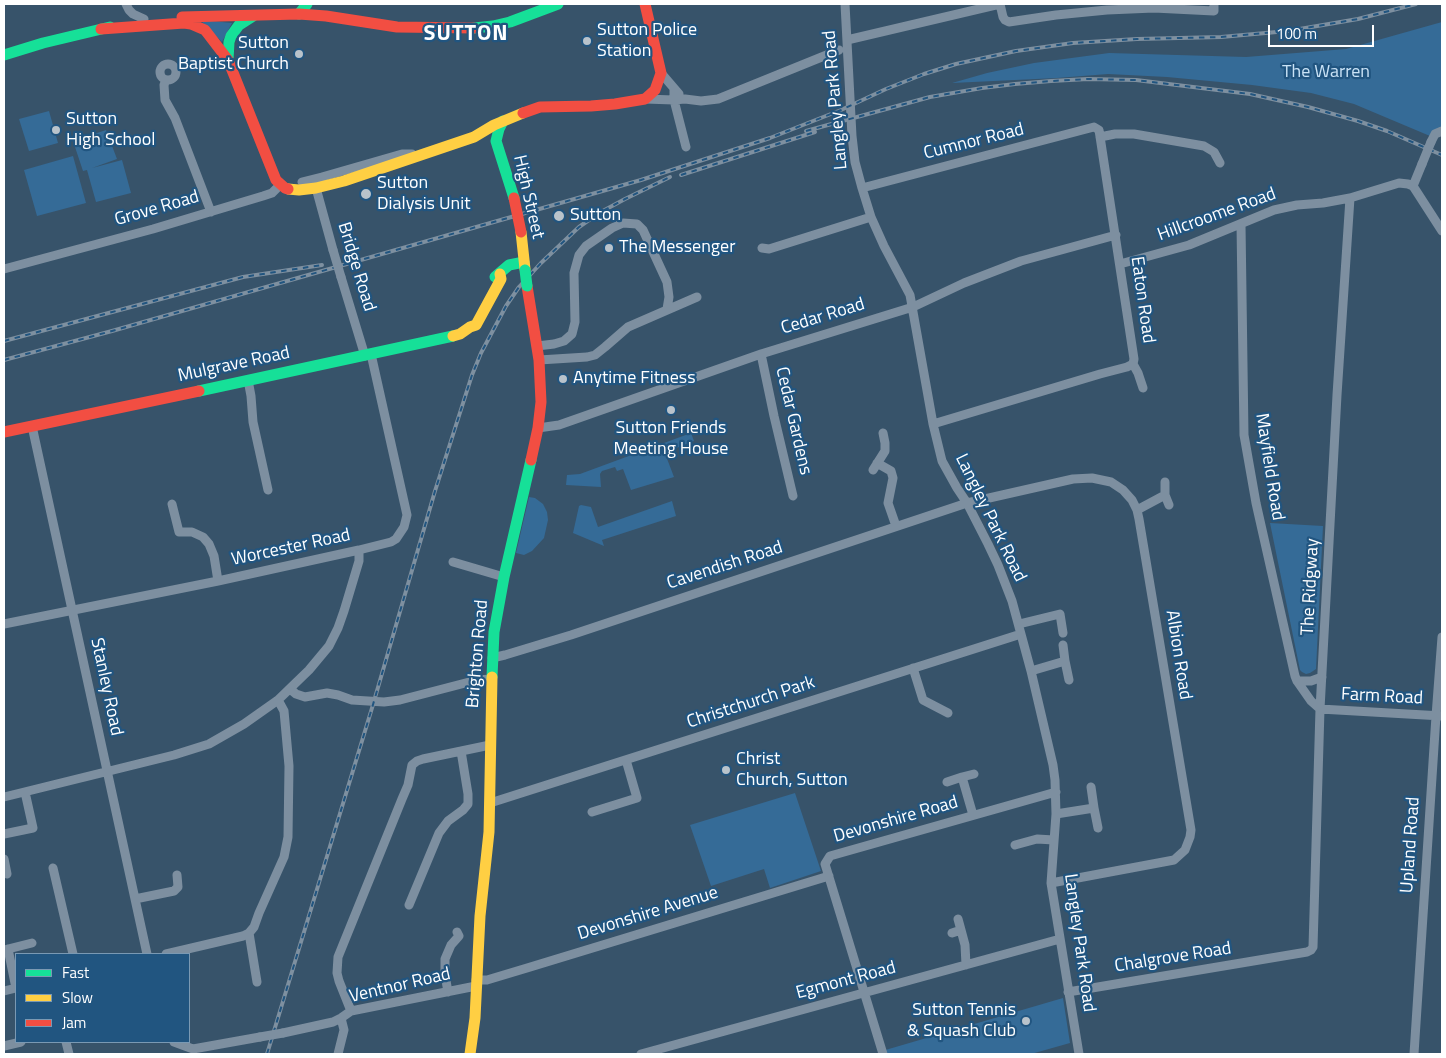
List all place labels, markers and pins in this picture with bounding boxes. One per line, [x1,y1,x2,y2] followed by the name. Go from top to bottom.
[597,20,697,62] place label: Sutton Police Station
[178,33,289,76] place label: Sutton Baptist Church
[581,35,593,47] marker: Sutton Police Station
[293,48,305,60] marker: Sutton Baptist Church
[66,109,155,152] place label: Sutton High School
[50,124,62,136] marker: Sutton High School
[377,173,470,215] place label: Sutton Dialysis Unit
[359,187,373,201] marker: Sutton Dialysis Unit
[570,205,621,227] place label: Sutton
[552,209,566,223] marker: Sutton
[619,237,735,259] place label: The Messenger
[603,242,615,254] marker: The Messenger
[573,368,696,390] place label: Anytime Fitness
[557,373,569,385] marker: Anytime Fitness
[665,404,677,416] marker: Sutton Friends Meeting House
[614,418,728,460] place label: Sutton Friends Meeting House
[736,749,848,792] place label: Christ Church, Sutton
[720,764,732,776] marker: Christ Church, Sutton
[907,1000,1016,1042] place label: Sutton Tennis & Squash Club
[1020,1015,1032,1027] marker: Sutton Tennis & Squash Club

